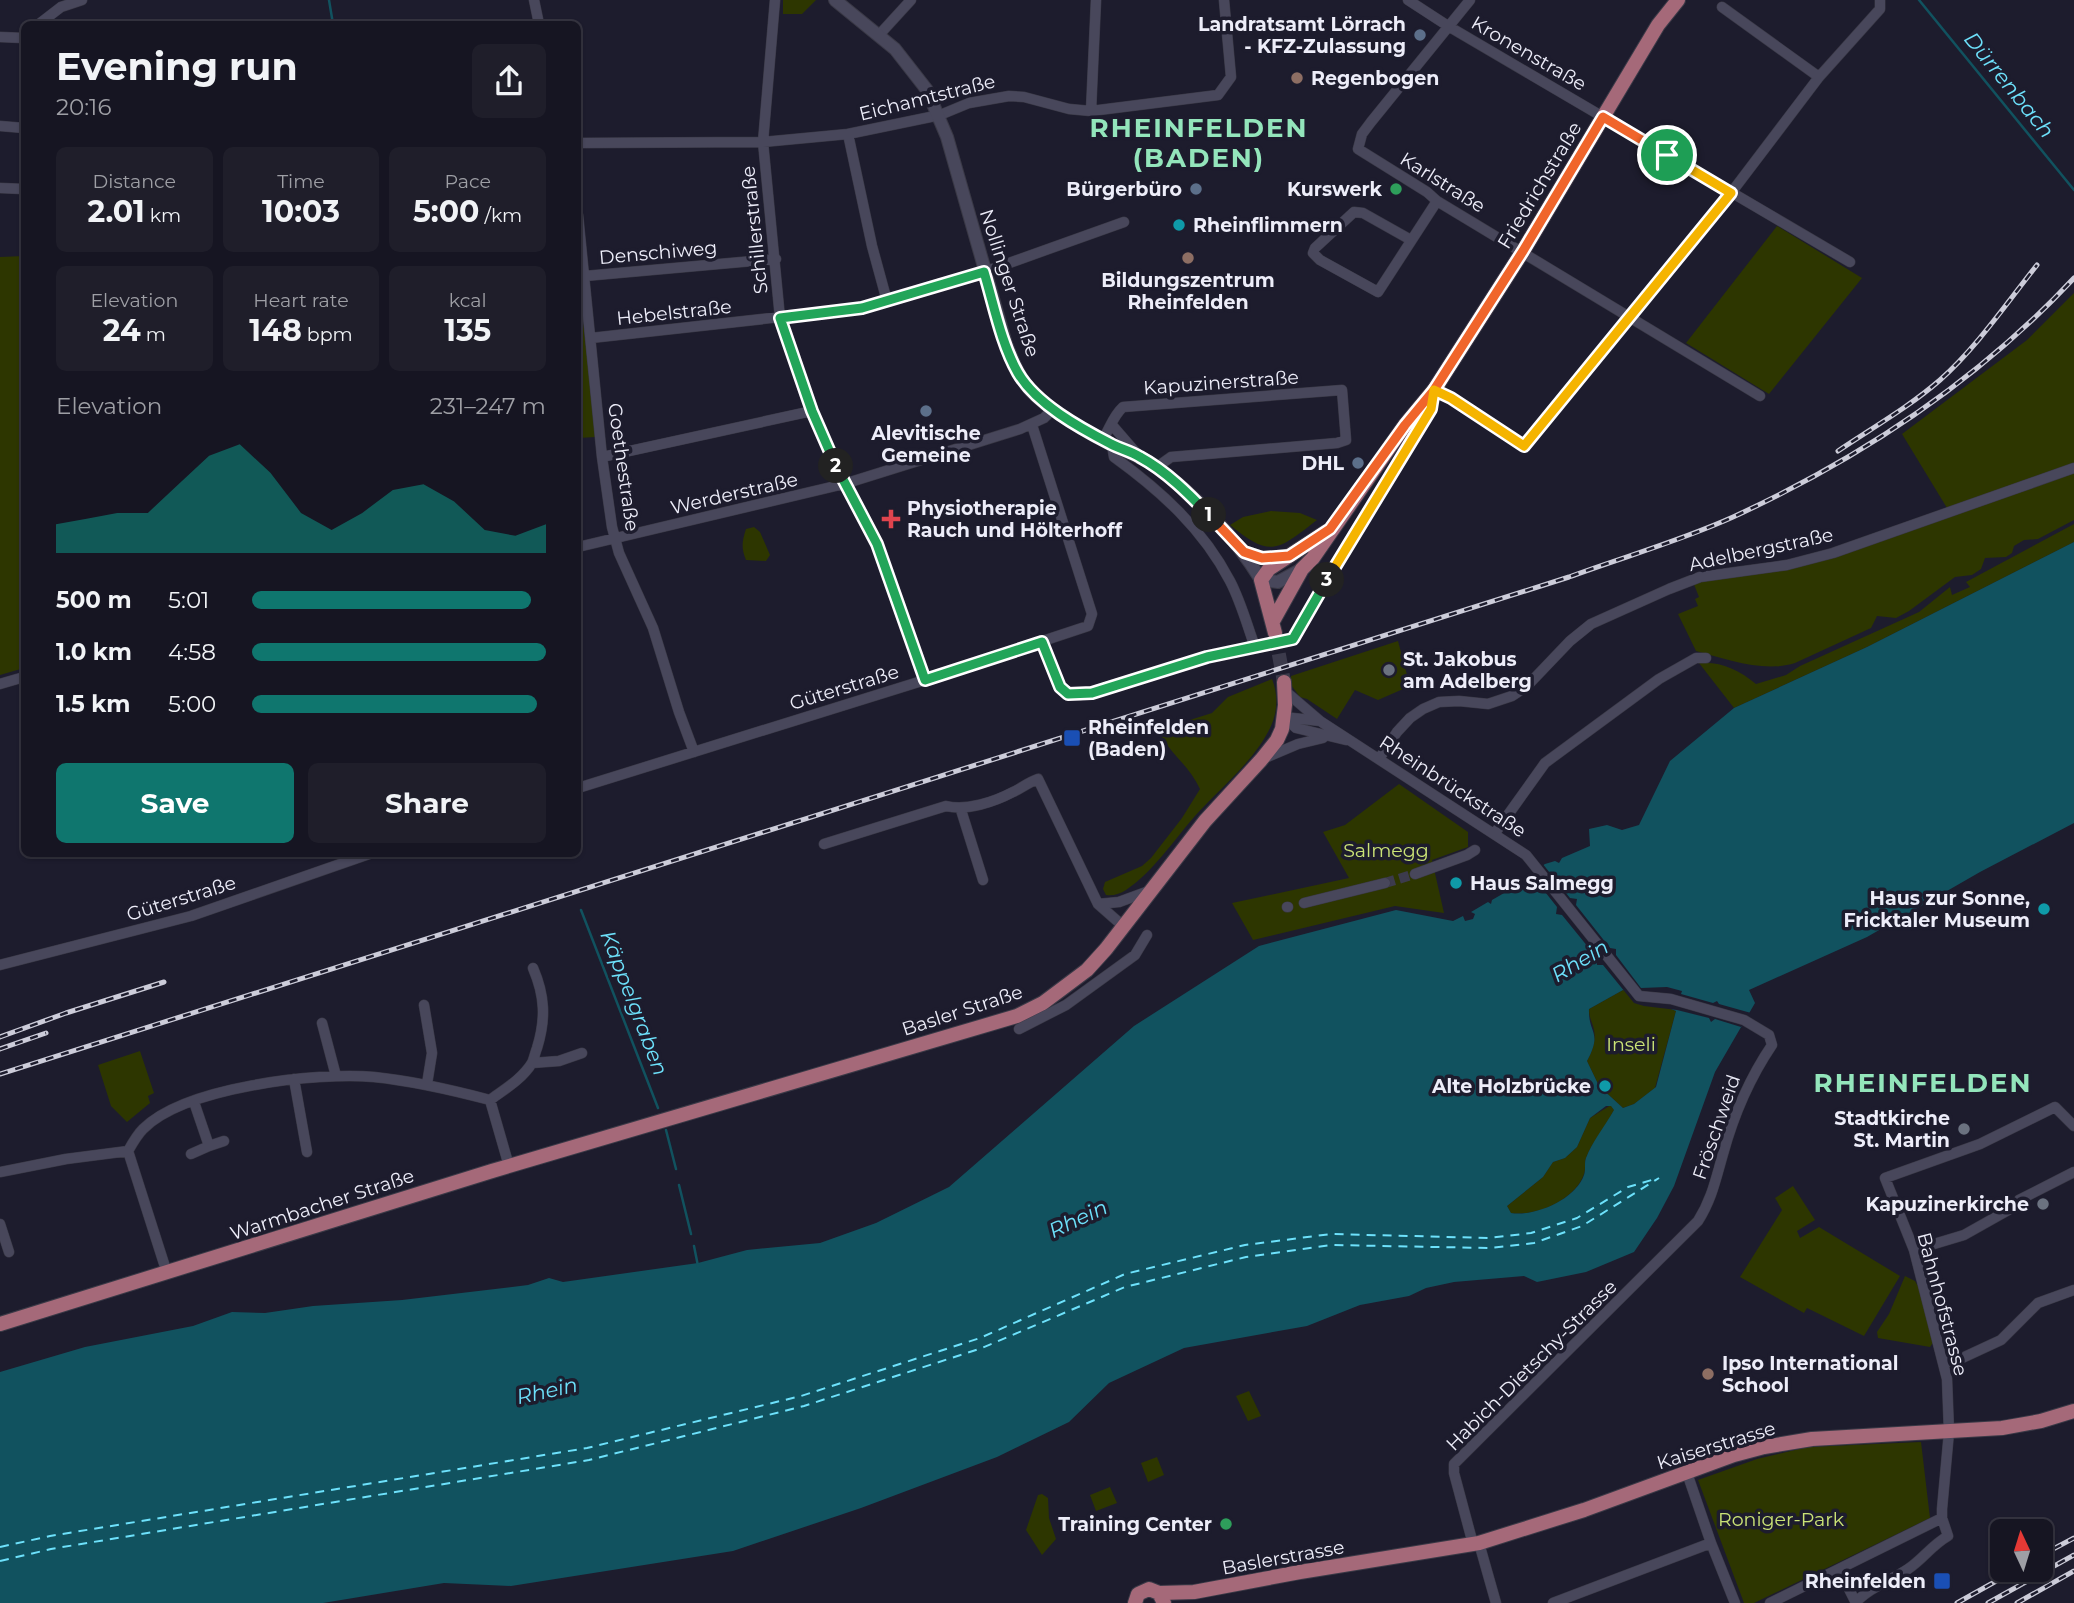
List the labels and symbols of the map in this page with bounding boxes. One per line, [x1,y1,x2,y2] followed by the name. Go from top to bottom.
[1467,11,1590,96] street label: Kronenstraße
[1198,13,1406,58] place label: Landratsamt Lörrach - KFZ-Zulassung
[1412,27,1428,43] marker: Landratsamt Lörrach - KFZ-Zulassung
[1959,27,2060,143] water label: Dürrenbach
[1311,67,1439,90] place label: Regenbogen
[857,69,998,126] street label: Eichamtstraße
[1289,70,1305,86] marker: Regenbogen
[1090,112,1308,174] district label: RHEINFELDEN (BADEN)
[1492,118,1586,253] street label: Friedrichstraße
[1637,125,1697,185] pin
[1396,147,1490,218] street label: Karlstraße
[736,165,773,295] street label: Schillerstraße
[1066,178,1182,201] place label: Bürgerbüro
[1287,178,1383,201] place label: Kurswerk
[1188,181,1204,197] marker: Bürgerbüro
[1388,181,1404,197] marker: Kurswerk
[975,206,1044,360] street label: Nollinger Straße
[1193,214,1343,237] place label: Rheinflimmern
[1171,217,1187,233] marker: Rheinflimmern
[598,236,718,269] street label: Denschiweg
[1180,250,1196,266] marker: Bildungszentrum Rheinfelden
[1101,269,1275,314] place label: Bildungszentrum Rheinfelden
[615,295,733,330] street label: Hebelstraße
[1142,366,1300,399] street label: Kapuzinerstraße
[603,401,644,533] street label: Goethestraße
[918,403,934,419] marker: Alevitische Gemeine
[870,422,981,467] place label: Alevitische Gemeine
[818,448,854,484] pin: 2
[1301,452,1345,475] place label: DHL
[1350,455,1366,471] marker: DHL
[668,468,800,519] street label: Werderstraße
[907,497,1123,542] place label: Physiotherapie Rauch und Hölterhoff
[1192,498,1226,532] pin: 1
[881,509,901,529] marker: Physiotherapie Rauch und Hölterhoff
[1687,523,1835,576] street label: Adelbergstraße
[1310,562,1344,598] pin: 3
[1403,648,1532,693] place label: St. Jakobus am Adelberg
[787,660,902,715] street label: Güterstraße
[1381,662,1397,678] marker: St. Jakobus am Adelberg
[1088,716,1209,761] place label: Rheinfelden (Baden)
[1062,728,1082,748] marker: Rheinfelden (Baden)
[1375,730,1530,842] street label: Rheinbrückstraße
[1343,839,1429,862] park label: Salmegg
[124,871,239,926] street label: Güterstraße
[1470,872,1614,895] place label: Haus Salmegg
[1448,875,1464,891] marker: Haus Salmegg
[1843,887,2030,932] place label: Haus zur Sonne, Fricktaler Museum
[2036,901,2052,917] marker: Haus zur Sonne, Fricktaler Museum
[595,927,674,1079] water label: Käppelgraben
[1547,934,1613,987] water label: Rhein
[899,980,1025,1041] street label: Basler Straße
[1606,1033,1656,1056] park label: Inseli
[1814,1067,2032,1099] district label: RHEINFELDEN
[1688,1072,1745,1183] street label: Fröschweid
[1431,1075,1591,1098] place label: Alte Holzbrücke
[1597,1078,1613,1094] marker: Alte Holzbrücke
[1834,1107,1950,1152] place label: Stadtkirche St. Martin
[1956,1121,1972,1137] marker: Stadtkirche St. Martin
[227,1164,417,1245] street label: Warmbacher Straße
[1865,1193,2029,1216] place label: Kapuzinerkirche
[1044,1194,1111,1243] water label: Rhein
[2035,1196,2051,1212] marker: Kapuzinerkirche
[1912,1230,1973,1378] street label: Bahnhofstrasse
[1441,1275,1622,1456] street label: Habich-Dietschy-Strasse
[1722,1352,1899,1397] place label: Ipso International School
[1700,1366,1716,1382] marker: Ipso International School
[514,1372,580,1409] water label: Rhein
[1654,1417,1778,1474] street label: Kaiserstrasse
[1718,1508,1845,1531] park label: Roniger-Park
[1058,1513,1212,1536] place label: Training Center
[1218,1516,1234,1532] marker: Training Center
[1990,1519,2053,1582] north arrow
[1220,1535,1346,1580] street label: Baslerstrasse
[1805,1570,1926,1593] place label: Rheinfelden
[1932,1571,1952,1591] marker: Rheinfelden

